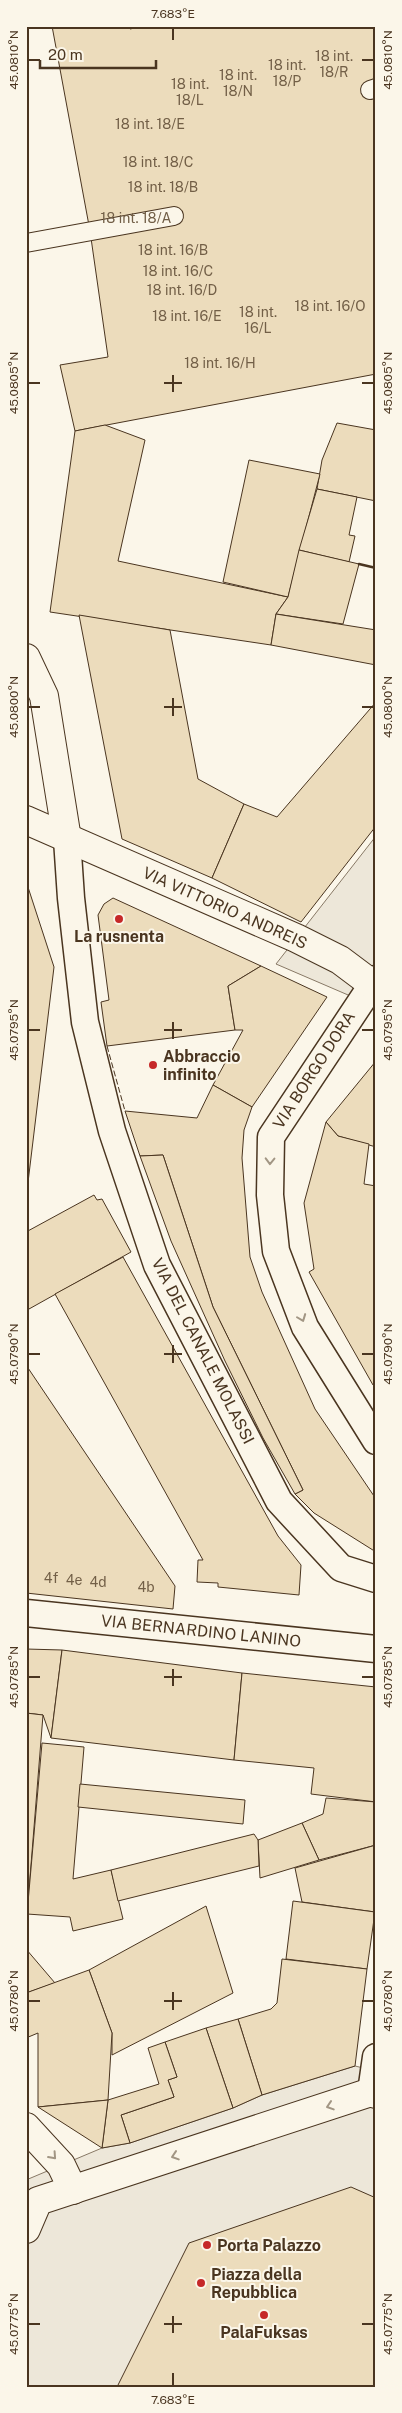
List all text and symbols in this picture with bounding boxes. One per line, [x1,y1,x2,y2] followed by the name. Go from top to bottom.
[151,7,195,21] text: 7.683°E
[7,30,21,90] text: 45.0810°N
[381,30,395,90] text: 45.0810°N
[40,38,156,70] scale bar
[48,46,83,63] text: 20 m
[315,48,353,80] house number: 18 int. 18/R
[268,57,306,89] house number: 18 int. 18/P
[219,67,257,99] house number: 18 int. 18/N
[171,76,209,108] house number: 18 int. 18/L
[115,116,185,132] house number: 18 int. 18/E
[123,154,193,170] house number: 18 int. 18/C
[128,179,198,195] house number: 18 int. 18/B
[100,210,172,226] house number: 18 int. 18/A
[138,242,208,258] house number: 18 int. 16/B
[143,263,213,279] house number: 18 int. 16/C
[147,282,217,298] house number: 18 int. 16/D
[295,298,366,314] house number: 18 int. 16/O
[239,304,277,336] house number: 18 int. 16/L
[152,308,222,324] house number: 18 int. 16/E
[7,352,21,414] text: 45.0805°N
[381,352,395,414] text: 45.0805°N
[184,355,256,371] house number: 18 int. 16/H
[7,676,21,738] text: 45.0800°N
[381,676,395,738] text: 45.0800°N
[140,863,310,953] street label: VIA VITTORIO ANDREIS
[113,913,125,925] marker: La rusnenta
[74,927,164,946] place label: La rusnenta
[7,999,21,1061] text: 45.0795°N
[381,999,395,1061] text: 45.0795°N
[269,1008,359,1132] street label: VIA BORGO DORA
[163,1047,240,1084] place label: Abbraccio infinito
[147,1059,159,1071] marker: Abbraccio infinito
[265,1158,275,1165] one-way arrow
[148,1255,258,1447] street label: VIA DEL CANALE MOLASSI
[296,1313,306,1322] one-way arrow
[7,1323,21,1385] text: 45.0790°N
[381,1323,395,1385] text: 45.0790°N
[44,1570,59,1586] house number: 4f
[66,1572,82,1588] house number: 4e
[89,1574,107,1590] house number: 4d
[137,1579,155,1595] house number: 4b
[100,1611,302,1651] street label: VIA BERNARDINO LANINO
[7,1646,21,1708] text: 45.0785°N
[381,1646,395,1708] text: 45.0785°N
[7,1970,21,2032] text: 45.0780°N
[381,1970,395,2032] text: 45.0780°N
[326,2100,334,2110] one-way arrow
[47,2151,56,2160] one-way arrow
[172,2151,180,2161] one-way arrow
[217,2236,321,2255] place label: Porta Palazzo
[201,2239,213,2251] marker: Porta Palazzo
[211,2265,302,2302] place label: Piazza della Repubblica
[195,2277,207,2289] marker: Piazza della Repubblica
[7,2293,21,2355] text: 45.0775°N
[381,2293,395,2355] text: 45.0775°N
[258,2309,270,2321] marker: PalaFuksas
[220,2323,308,2342] place label: PalaFuksas
[151,2393,195,2407] text: 7.683°E

